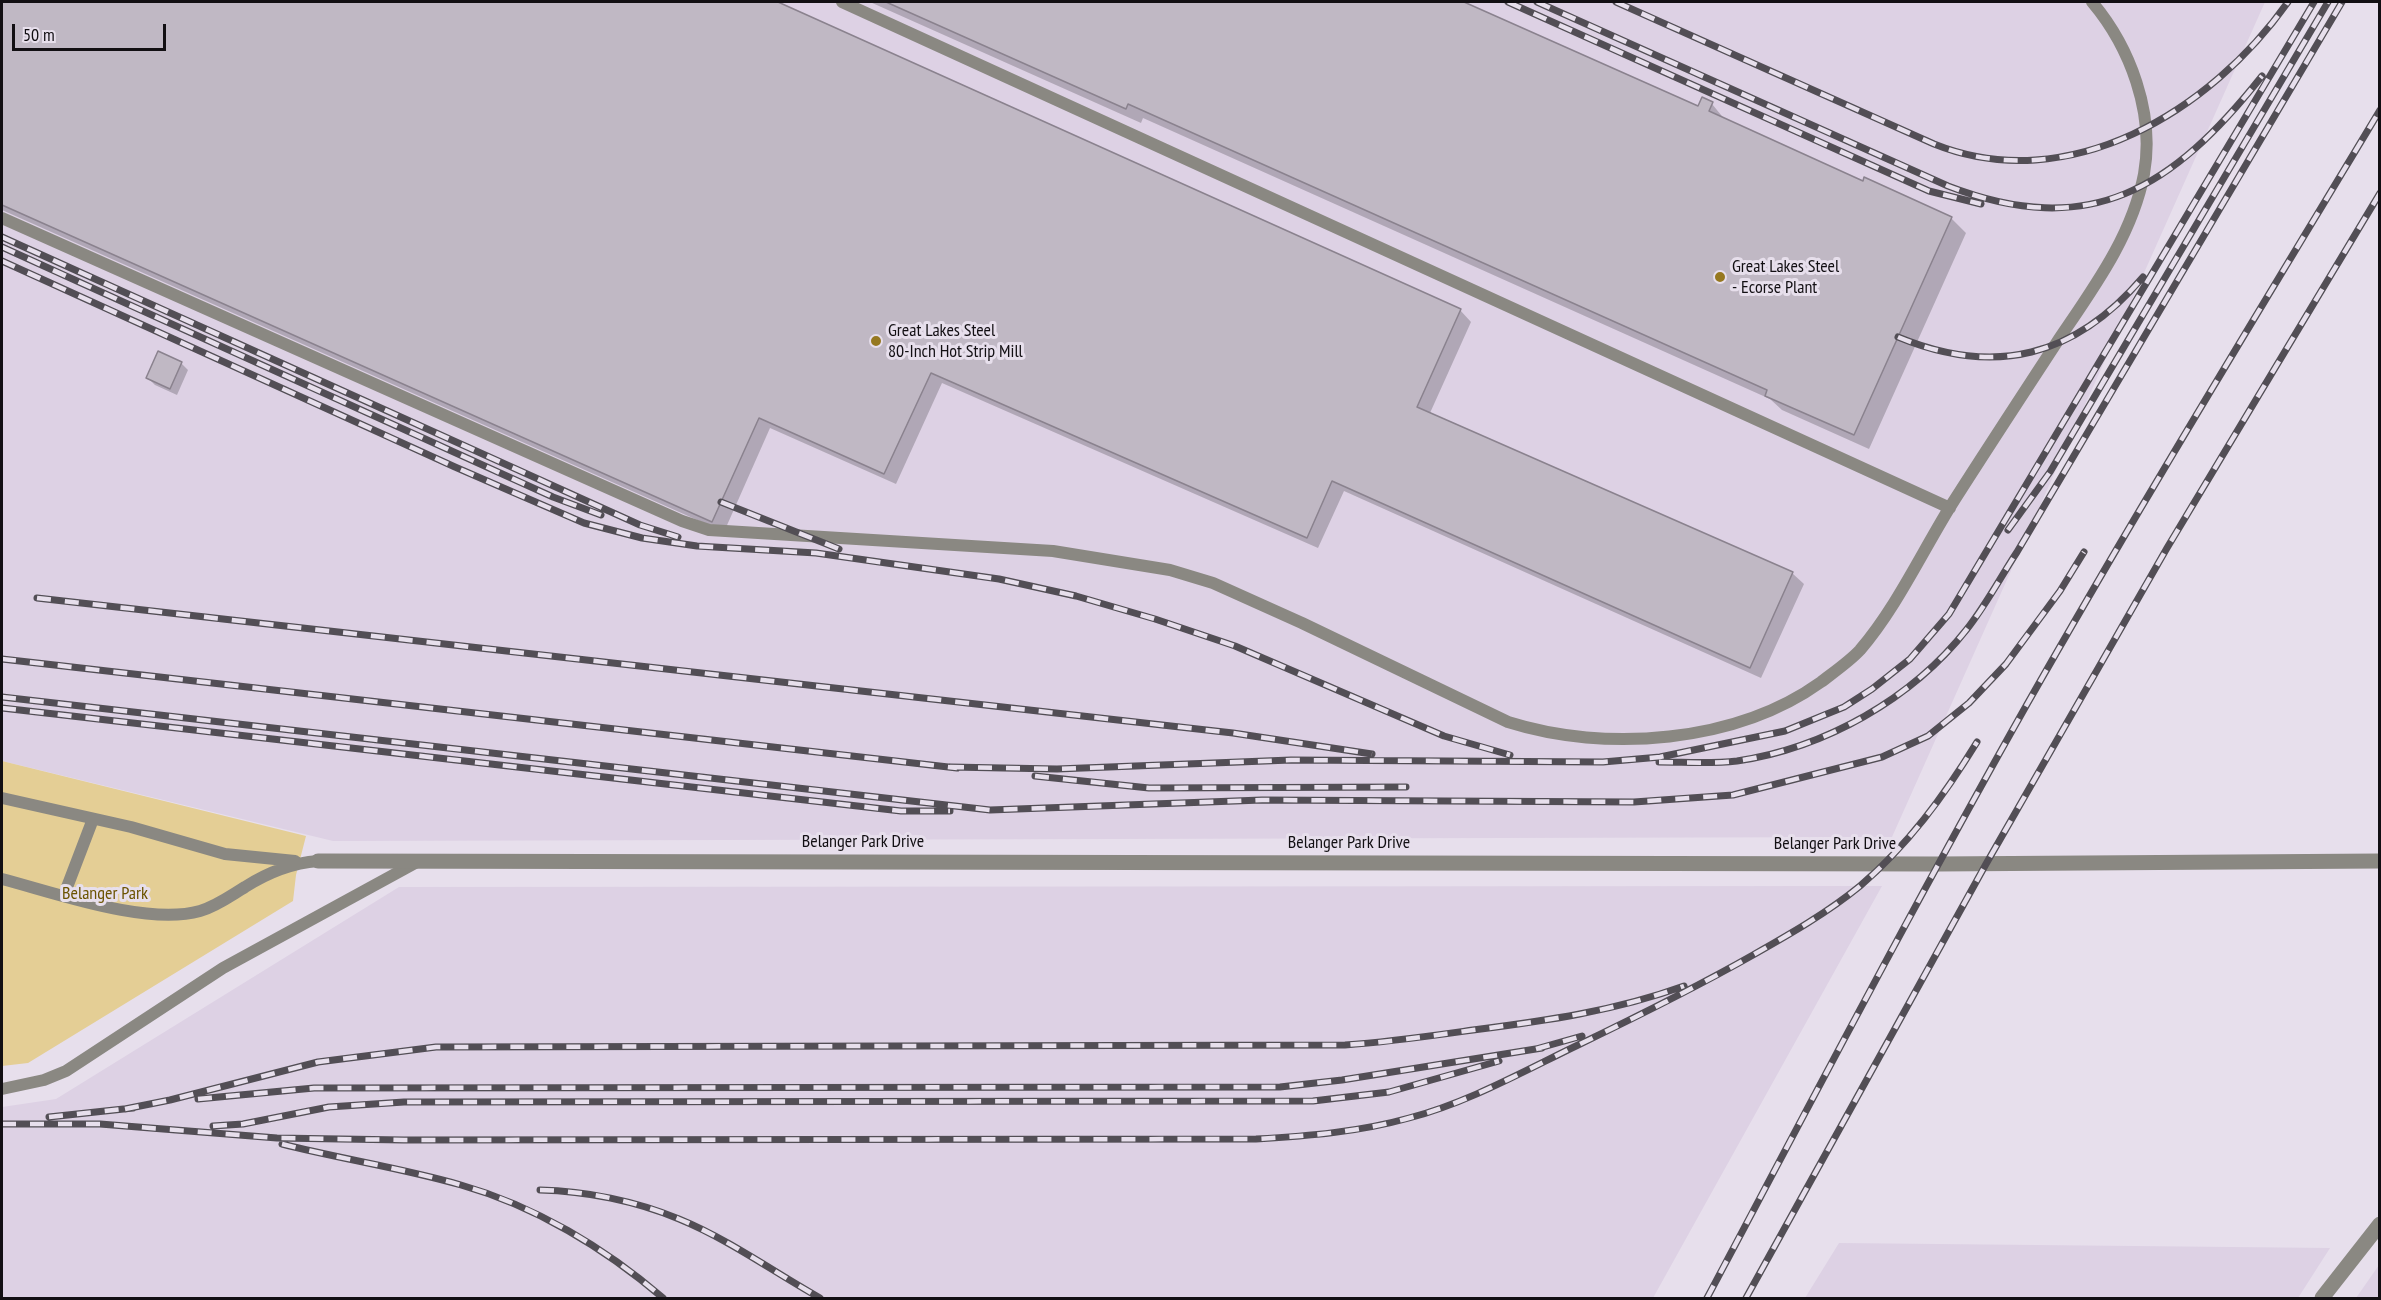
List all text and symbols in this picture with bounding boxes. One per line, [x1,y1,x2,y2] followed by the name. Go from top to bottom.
[15,12,170,50] scale bar
[23,23,55,46] text: 50 m
[1732,256,1839,298] place label: Great Lakes Steel - Ecorse Plant
[1713,270,1727,284] marker: Great Lakes Steel - Ecorse Plant
[888,320,1023,362] place label: Great Lakes Steel 80-Inch Hot Strip Mill
[869,334,883,348] marker: Great Lakes Steel 80-Inch Hot Strip Mill
[802,831,924,853] street label: Belanger Park Drive
[1288,832,1410,854] street label: Belanger Park Drive
[1774,833,1896,855] street label: Belanger Park Drive
[62,883,148,905] park label: Belanger Park

